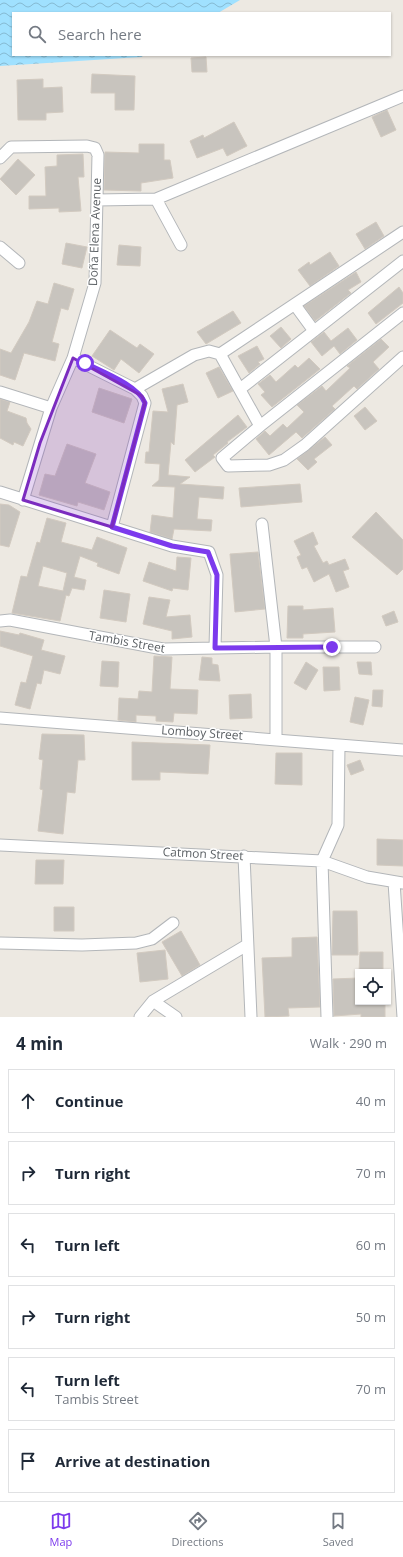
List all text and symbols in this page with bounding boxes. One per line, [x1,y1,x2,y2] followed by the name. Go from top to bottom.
[12,12,391,56] search box
[26,23,48,45] icon: search
[58,24,142,44] text: Search here
[84,177,105,286] street label: Doña Elena Avenue
[76,354,94,372] route start
[88,626,167,657] street label: Tambis Street
[323,638,341,656] route end
[161,721,243,744] street label: Lomboy Street
[162,843,244,864] street label: Catmon Street
[355,969,391,1005] map controls
[355,969,391,1005] button: locate
[16,1032,63,1055] text: 4 min
[310,1034,387,1052] text: Walk · 290 m
[17,1090,39,1112] icon: ahead
[55,1091,123,1111] text: Continue
[356,1092,386,1110] text: 40 m
[17,1162,39,1184] icon: right
[55,1163,130,1183] text: Turn right
[356,1164,386,1182] text: 70 m
[17,1234,39,1256] icon: left
[55,1235,120,1255] text: Turn left
[356,1236,386,1254] text: 60 m
[17,1306,39,1328] icon: right
[55,1307,130,1327] text: Turn right
[356,1308,386,1326] text: 50 m
[55,1370,120,1390] text: Turn left
[17,1378,39,1400] icon: left
[356,1380,386,1398] text: 70 m
[55,1390,139,1408] text: Tambis Street
[17,1450,39,1472] icon: arrive
[55,1451,210,1471] text: Arrive at destination
[50,1510,72,1549] tab: Map
[172,1510,224,1549] tab: Directions
[323,1510,353,1549] tab: Saved

